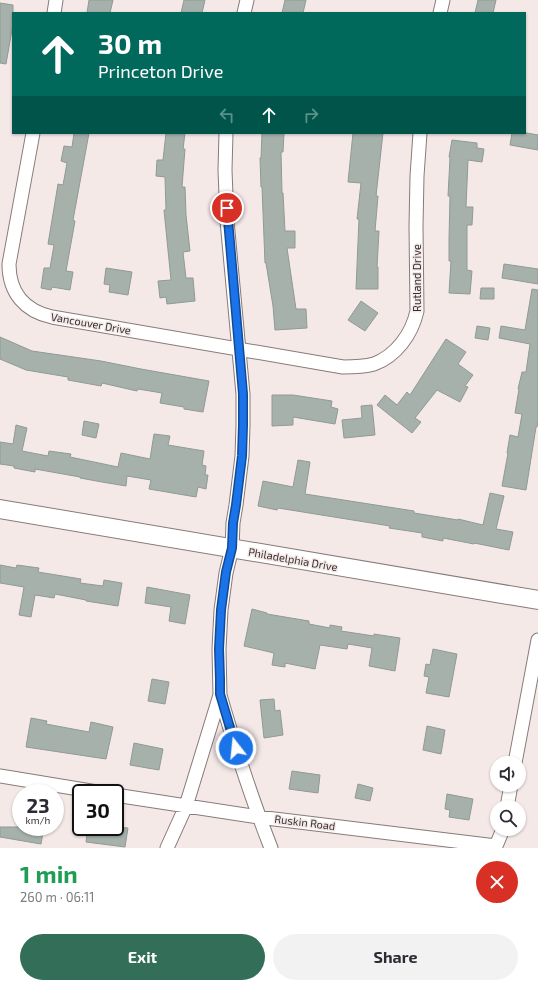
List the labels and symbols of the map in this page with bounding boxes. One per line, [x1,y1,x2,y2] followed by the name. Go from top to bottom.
[210,191,244,225] pin
[410,244,423,312] street label: Rutland Drive
[50,310,132,336] street label: Vancouver Drive
[247,545,339,573] street label: Philadelphia Drive
[215,727,257,769] position arrow
[72,784,124,836] speed limit sign: 30
[274,812,336,832] street label: Ruskin Road

